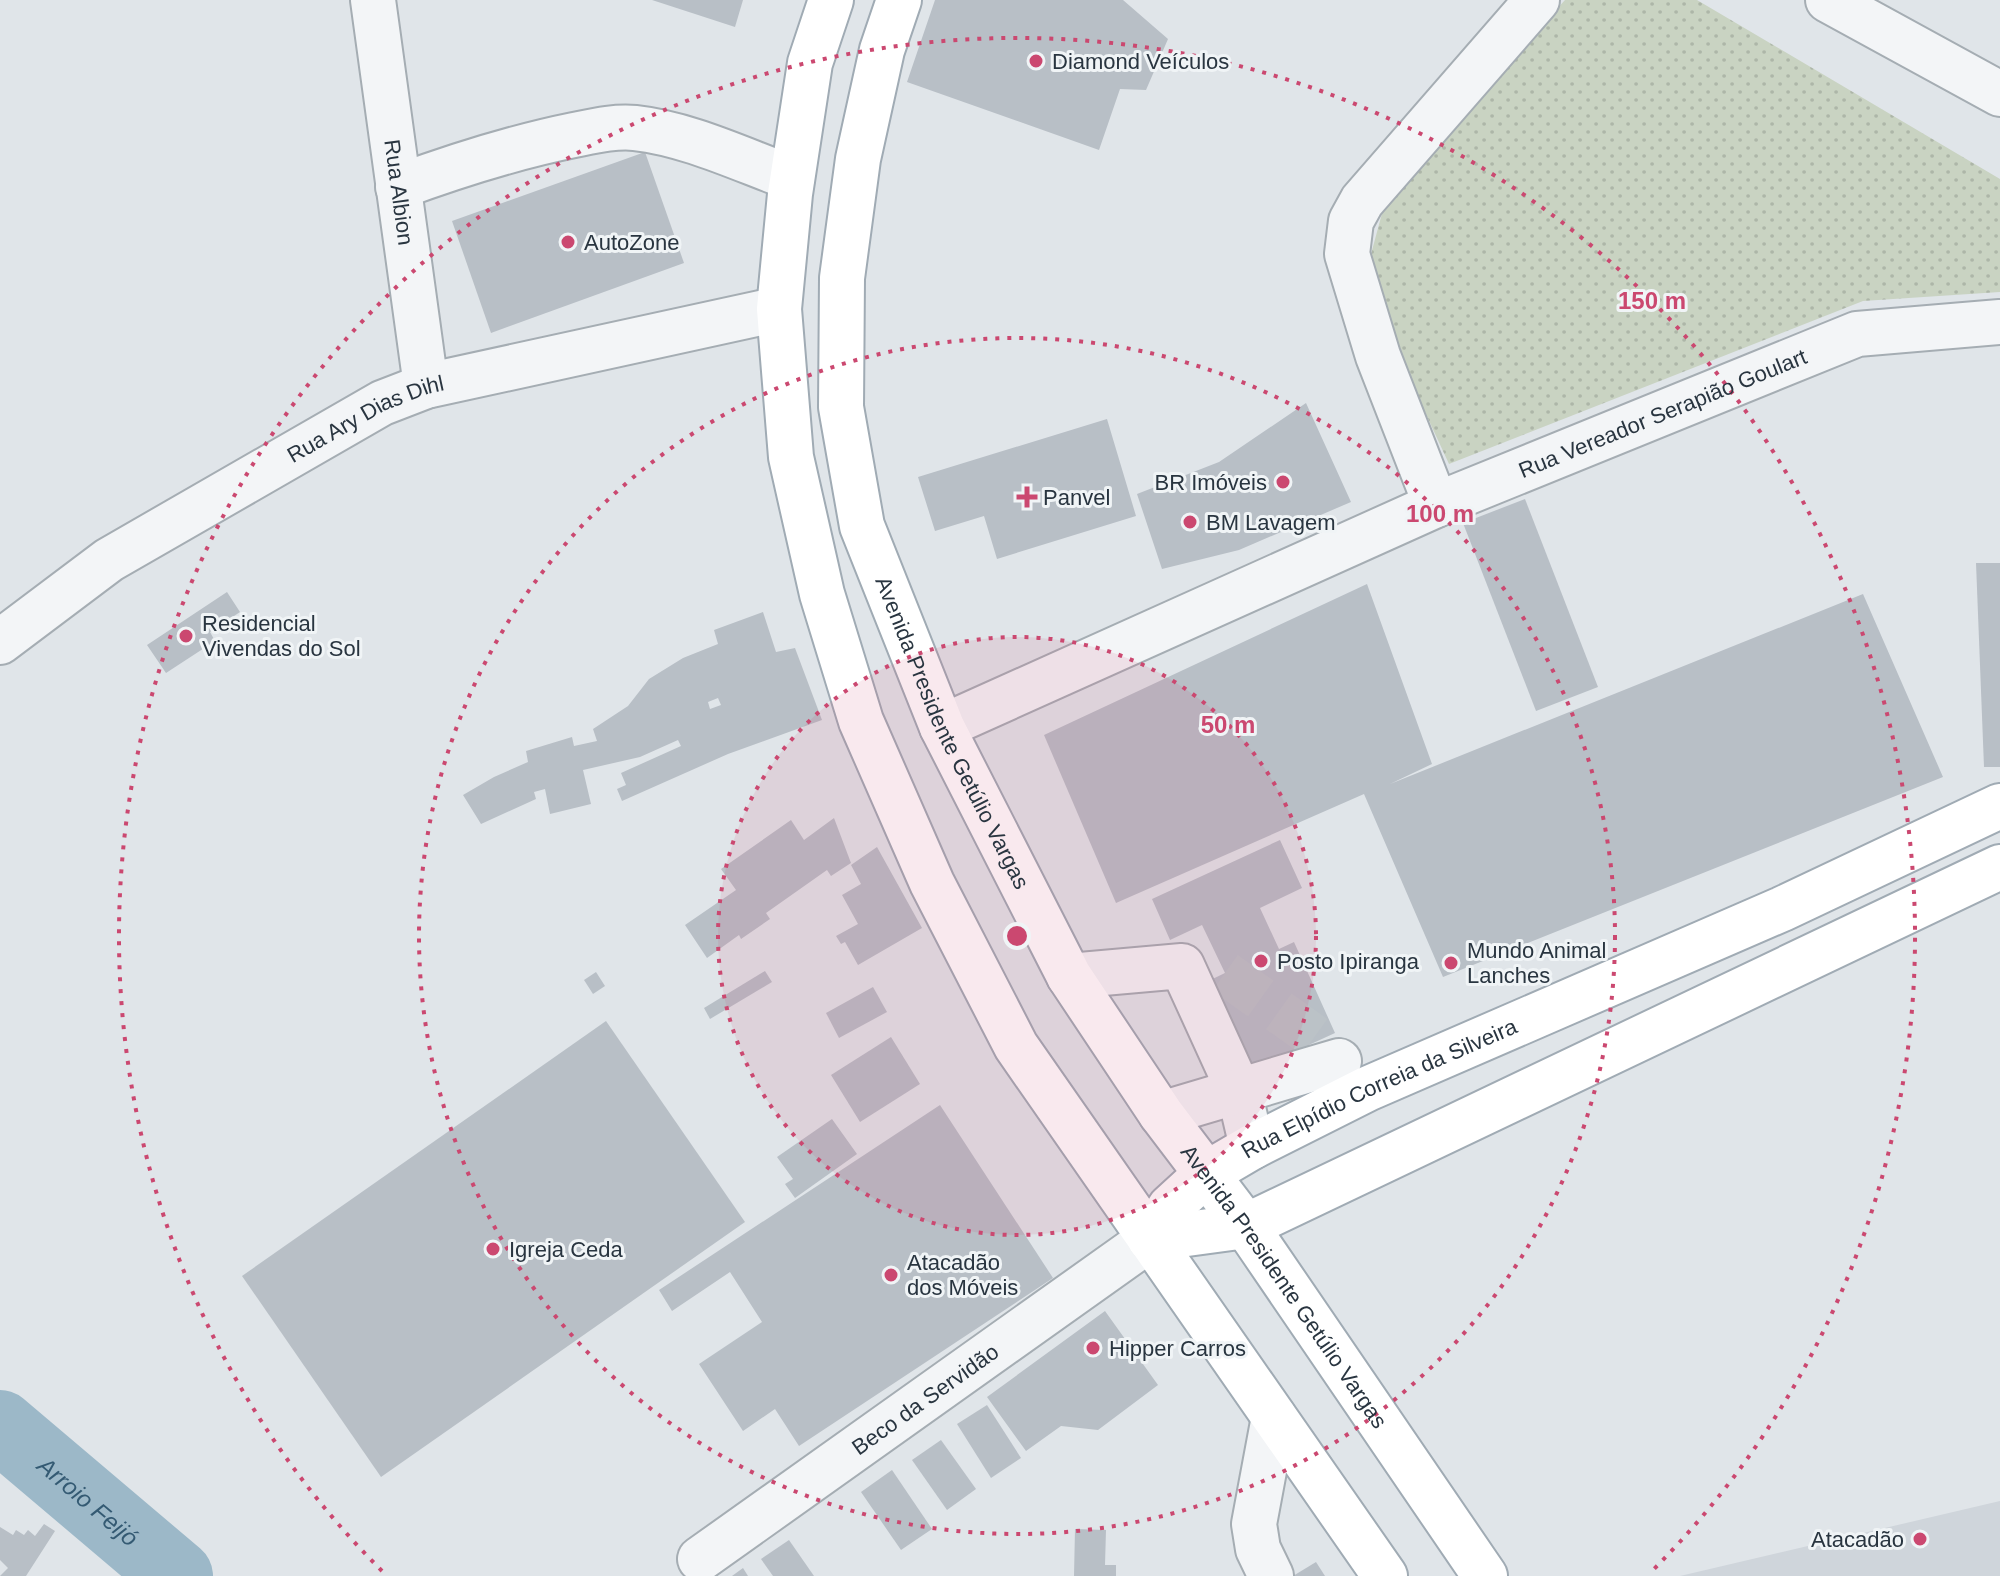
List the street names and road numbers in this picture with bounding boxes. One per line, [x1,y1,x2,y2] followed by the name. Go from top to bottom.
[380,138,419,247] street label: Rua Albion
[1515,343,1810,483] street label: Rua Vereador Serapião Goulart
[283,370,446,467] street label: Rua Ary Dias Dihl
[871,573,1035,893] street label: Avenida Presidente Getúlio Vargas
[1237,1013,1521,1163] street label: Rua Elpídio Correia da Silveira
[1176,1140,1393,1433] street label: Avenida Presidente Getúlio Vargas
[847,1338,1003,1460] street label: Beco da Servidão

